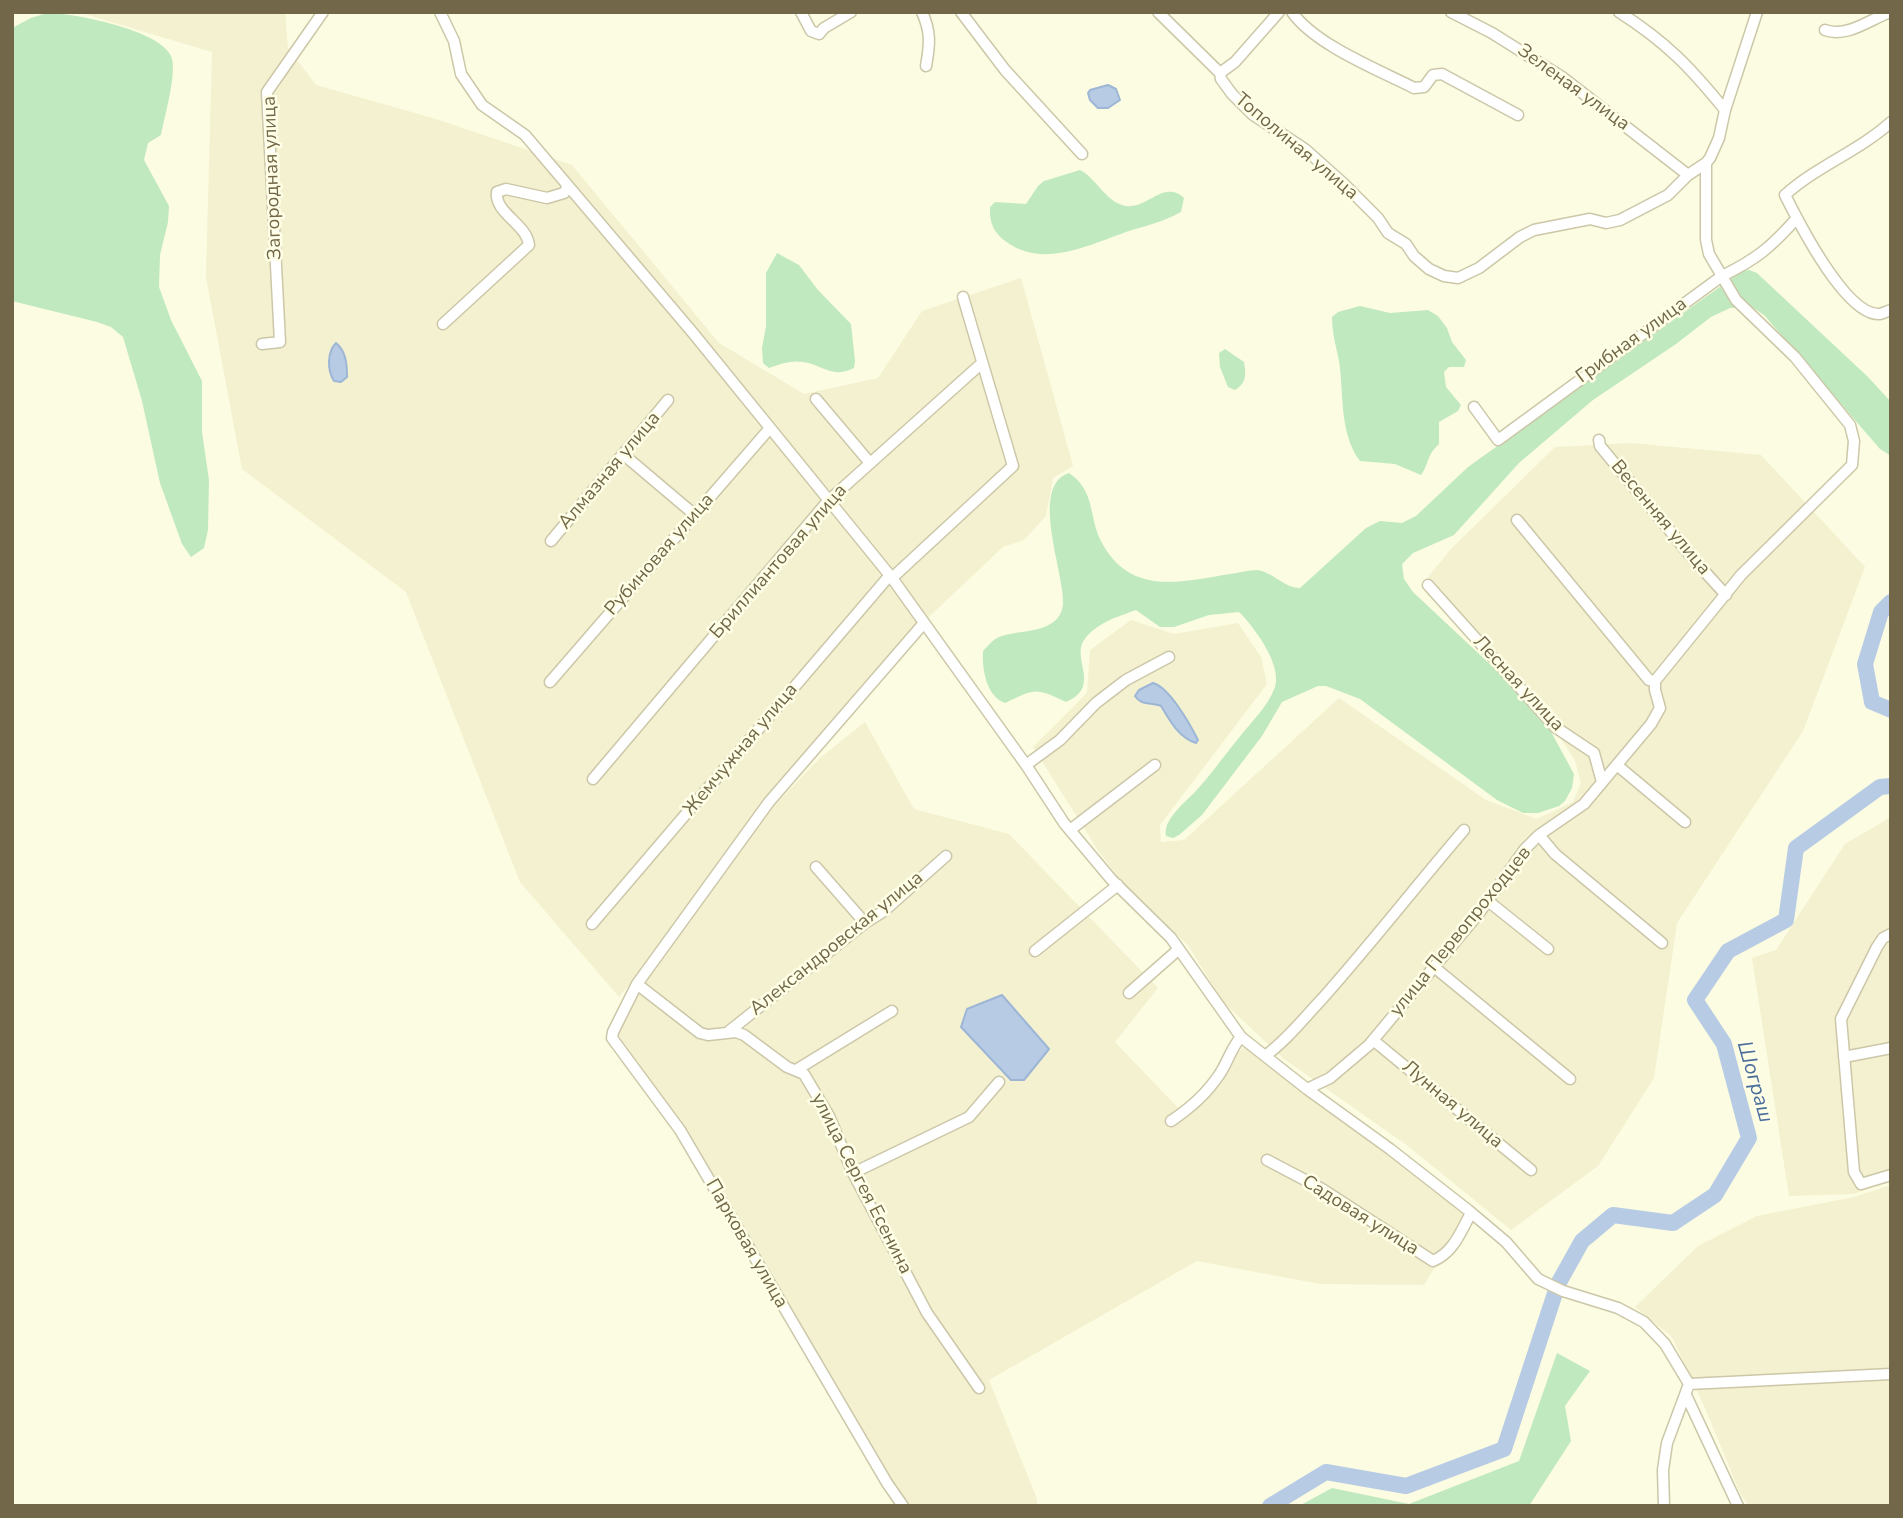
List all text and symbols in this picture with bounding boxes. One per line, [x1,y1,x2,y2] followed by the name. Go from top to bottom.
[1512,40,1634,136] street label: Зеленая улица
[1230,89,1362,205] street label: Тополиная улица
[259,96,287,260] street label: Загородная улица
[1572,293,1692,389] street label: Грибная улица
[554,408,666,534] street label: Алмазная улица
[1605,456,1715,580] street label: Весенняя улица
[706,480,852,644] street label: Бриллиантовая улица
[601,489,719,621] street label: Рубиновая улица
[1468,631,1568,737] street label: Лесная улица
[679,679,803,821] street label: Жемчужная улица
[1385,842,1537,1022] street label: улица Первопроходцев
[746,867,928,1021] street label: Александровская улица
[1730,1038,1778,1126] water label: Шограш
[1397,1056,1507,1154] street label: Лунная улица
[806,1090,916,1278] street label: улица Сергея Есенина
[1297,1171,1423,1261] street label: Садовая улица
[700,1175,792,1313] street label: Парковая улица

